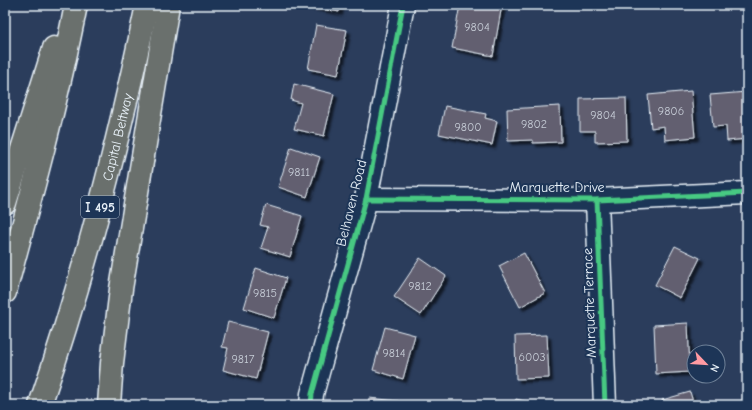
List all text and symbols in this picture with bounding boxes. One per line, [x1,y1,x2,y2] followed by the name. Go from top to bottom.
[464,20,490,34] house number: 9804
[99,91,137,183] street label: Capital Beltway
[658,104,684,118] house number: 9806
[590,108,616,122] house number: 9804
[521,117,547,131] house number: 9802
[454,120,482,134] house number: 9800
[333,158,370,248] street label: Belhaven Road
[288,165,310,179] house number: 9811
[509,179,605,196] street label: Marquette Drive
[81,196,119,218] road number: I 495
[579,248,600,358] street label: Marquette Terrace
[408,279,432,293] house number: 9812
[253,286,277,300] house number: 9815
[686,344,726,384] north arrow
[382,346,406,360] house number: 9814
[518,350,546,364] house number: 6003
[232,352,255,366] house number: 9817
[707,362,722,374] text: N

